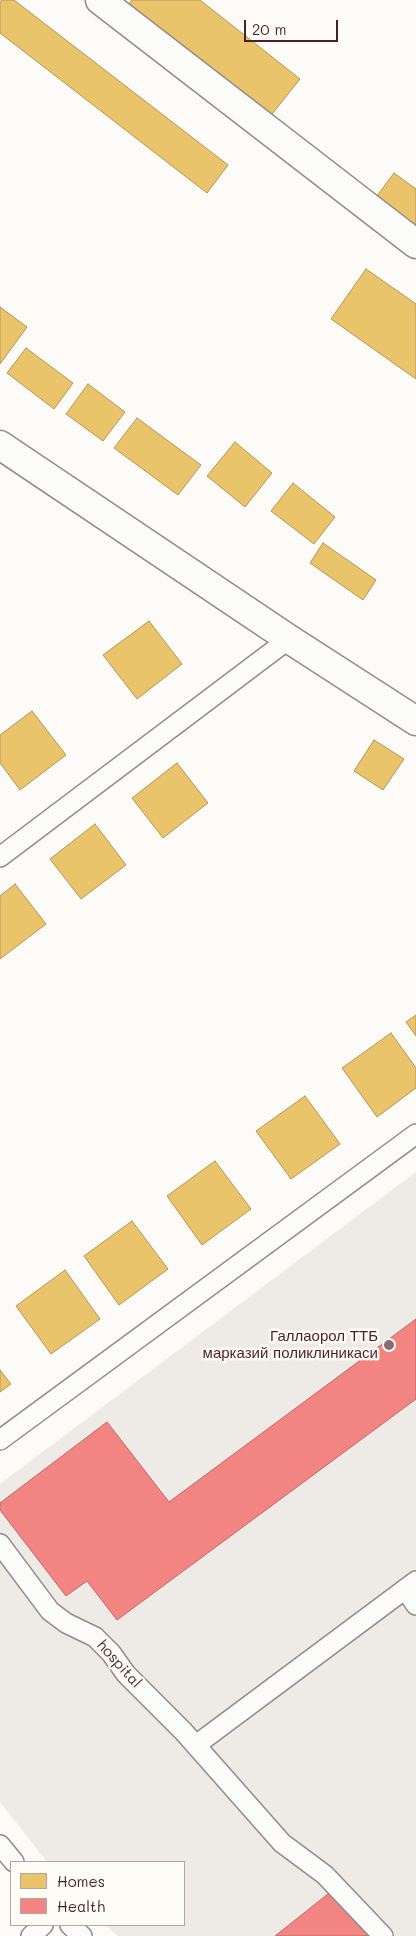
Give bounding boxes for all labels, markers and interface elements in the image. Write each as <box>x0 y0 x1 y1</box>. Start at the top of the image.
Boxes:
scale bar <box>246 10 340 42</box>
text: 20 m <box>252 19 286 39</box>
place label: Галлаорол ТТБ марказий поликлиникаси <box>203 1327 378 1362</box>
marker: Галлаорол ТТБ марказий поликлиникаси <box>382 1338 396 1352</box>
street label: hospital <box>93 1636 145 1692</box>
legend <box>10 1861 185 1926</box>
text: Homes <box>57 1871 105 1891</box>
text: Health <box>57 1896 105 1916</box>

